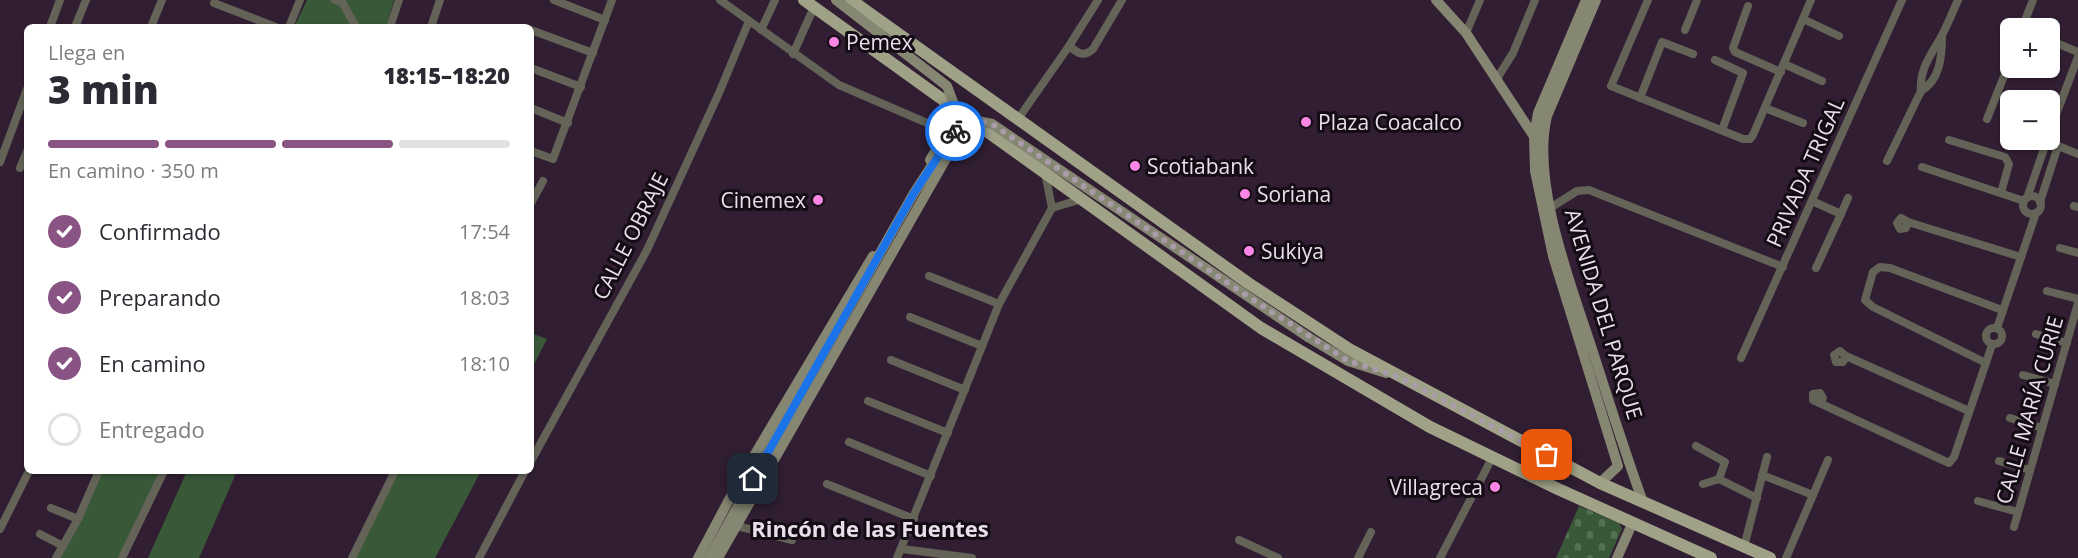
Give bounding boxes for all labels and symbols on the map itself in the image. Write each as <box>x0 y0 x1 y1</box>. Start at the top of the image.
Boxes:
place label: Pemex <box>846 28 913 56</box>
marker: Pemex <box>827 35 841 49</box>
street label: PRIVADA TRIGAL <box>1759 93 1851 251</box>
courier <box>925 101 985 161</box>
place label: Plaza Coacalco <box>1318 108 1462 136</box>
marker: Plaza Coacalco <box>1299 115 1313 129</box>
place label: Scotiabank <box>1147 152 1254 180</box>
marker: Scotiabank <box>1128 159 1142 173</box>
street label: CALLE OBRAJE <box>586 168 674 304</box>
place label: Soriana <box>1257 180 1331 208</box>
place label: Cinemex <box>721 186 806 214</box>
marker: Soriana <box>1238 187 1252 201</box>
marker: Cinemex <box>811 193 825 207</box>
street label: AVENIDA DEL PARQUE <box>1559 205 1649 423</box>
place label: Sukiya <box>1261 237 1324 265</box>
marker: Sukiya <box>1242 244 1256 258</box>
street label: CALLE MARÍA CURIE <box>1989 313 2069 507</box>
pin <box>1521 429 1572 480</box>
pin <box>727 453 778 504</box>
place label: Villagreca <box>1389 473 1483 501</box>
marker: Villagreca <box>1488 480 1502 494</box>
district label: Rincón de las Fuentes <box>751 513 989 543</box>

